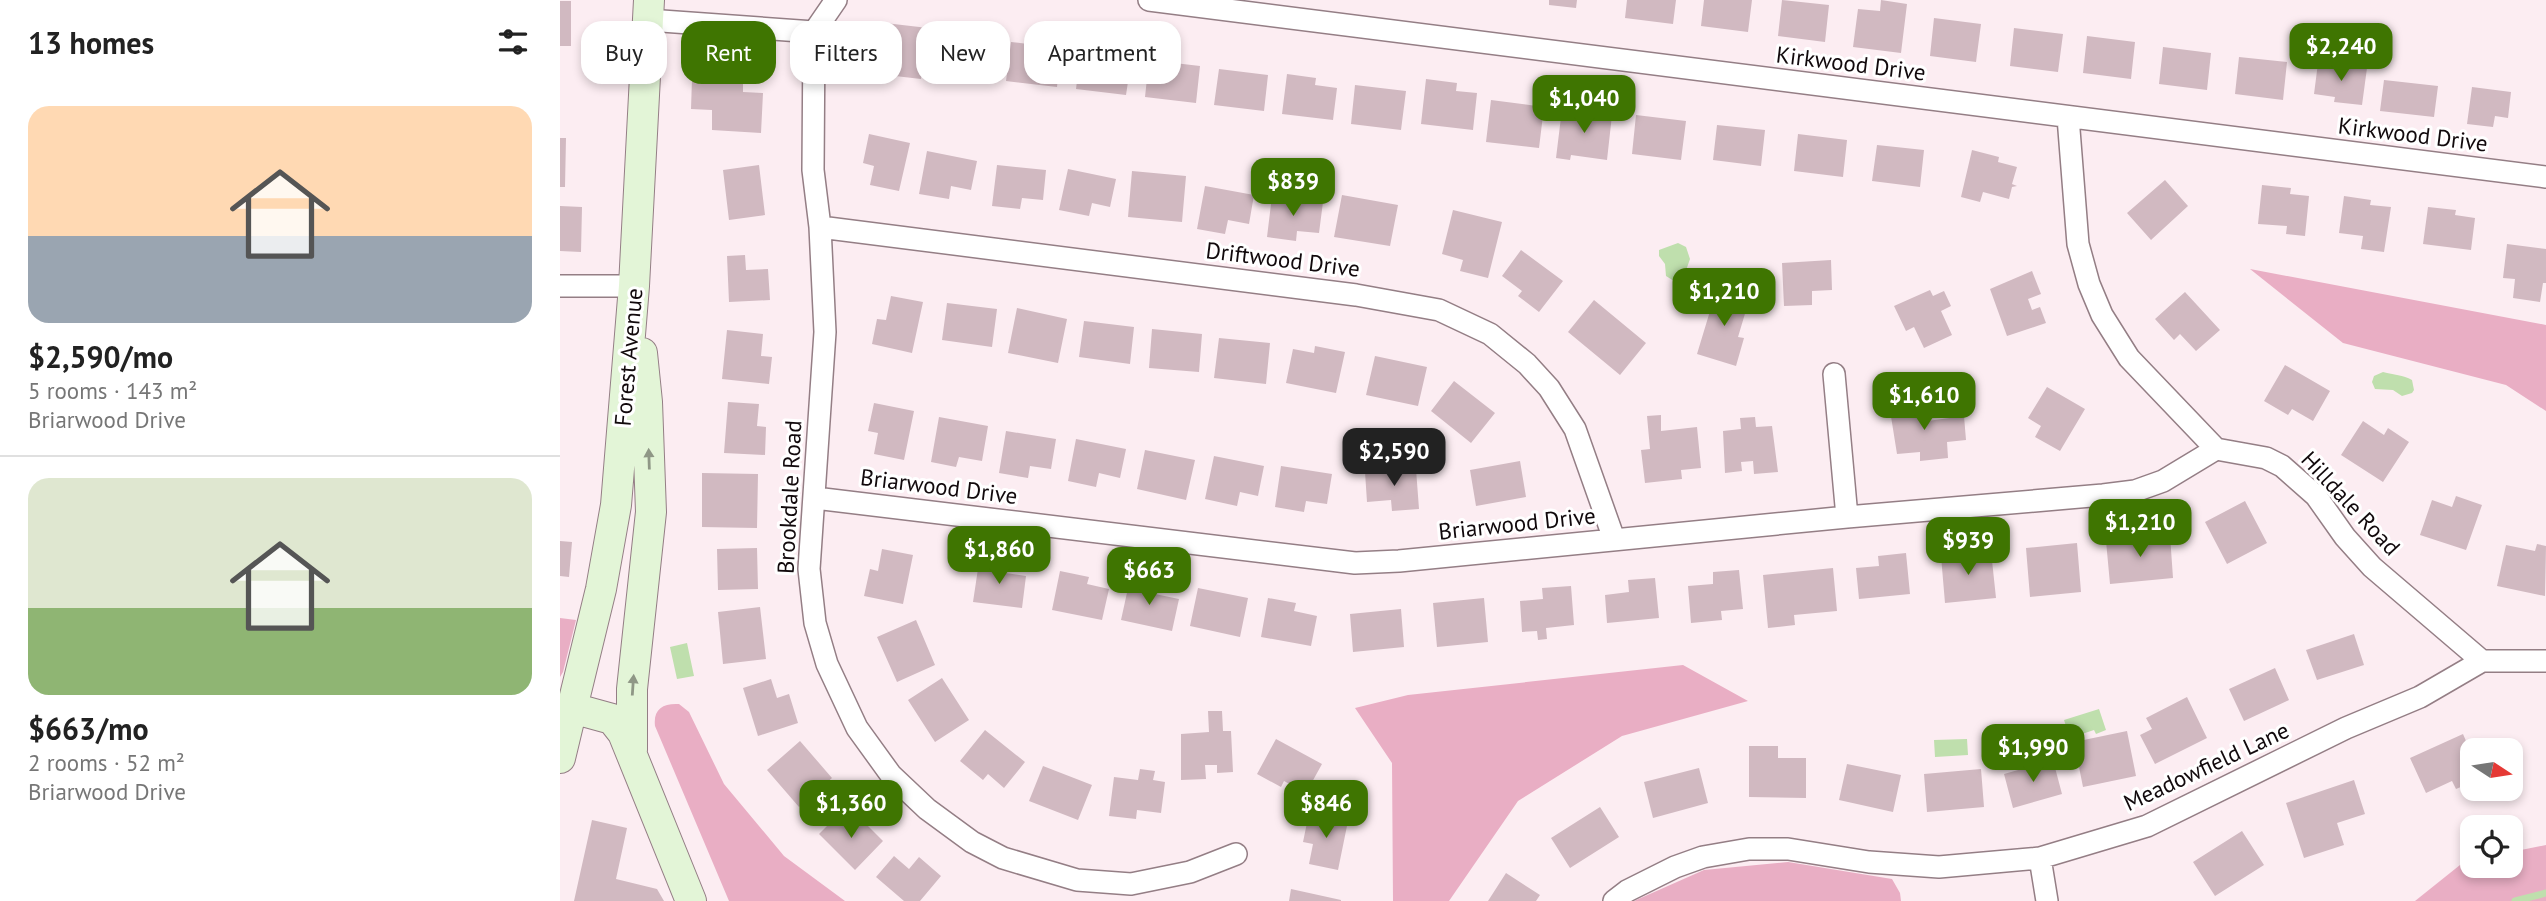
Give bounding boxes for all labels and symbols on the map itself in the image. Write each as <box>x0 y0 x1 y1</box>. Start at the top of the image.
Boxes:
pin: $2,240 <box>2284 24 2398 83</box>
street label: Kirkwood Drive <box>1775 39 1927 87</box>
pin: $1,040 <box>1527 76 1641 135</box>
street label: Kirkwood Drive <box>2337 110 2489 158</box>
pin: $839 <box>1252 158 1334 218</box>
street label: Driftwood Drive <box>1204 235 1362 283</box>
pin: $1,210 <box>1667 268 1781 328</box>
street label: Forest Avenue <box>608 287 648 427</box>
pin: $1,610 <box>1867 372 1981 432</box>
street label: Brookdale Road <box>770 419 808 575</box>
pin: $2,590 <box>1337 428 1451 488</box>
street label: Hilldale Road <box>2295 445 2407 561</box>
one-way arrow <box>644 448 655 470</box>
street label: Briarwood Drive <box>859 462 1019 510</box>
street label: Briarwood Drive <box>1437 500 1597 546</box>
pin: $1,210 <box>2083 500 2197 559</box>
pin: $939 <box>1927 518 2009 577</box>
pin: $1,860 <box>942 526 1056 586</box>
pin: $663 <box>1108 548 1190 607</box>
one-way arrow <box>628 674 639 696</box>
street label: Meadowfield Lane <box>2119 715 2293 817</box>
pin: $1,990 <box>1976 724 2090 784</box>
north arrow <box>2460 738 2524 802</box>
pin: $1,360 <box>794 780 908 840</box>
pin: $846 <box>1285 780 1367 840</box>

